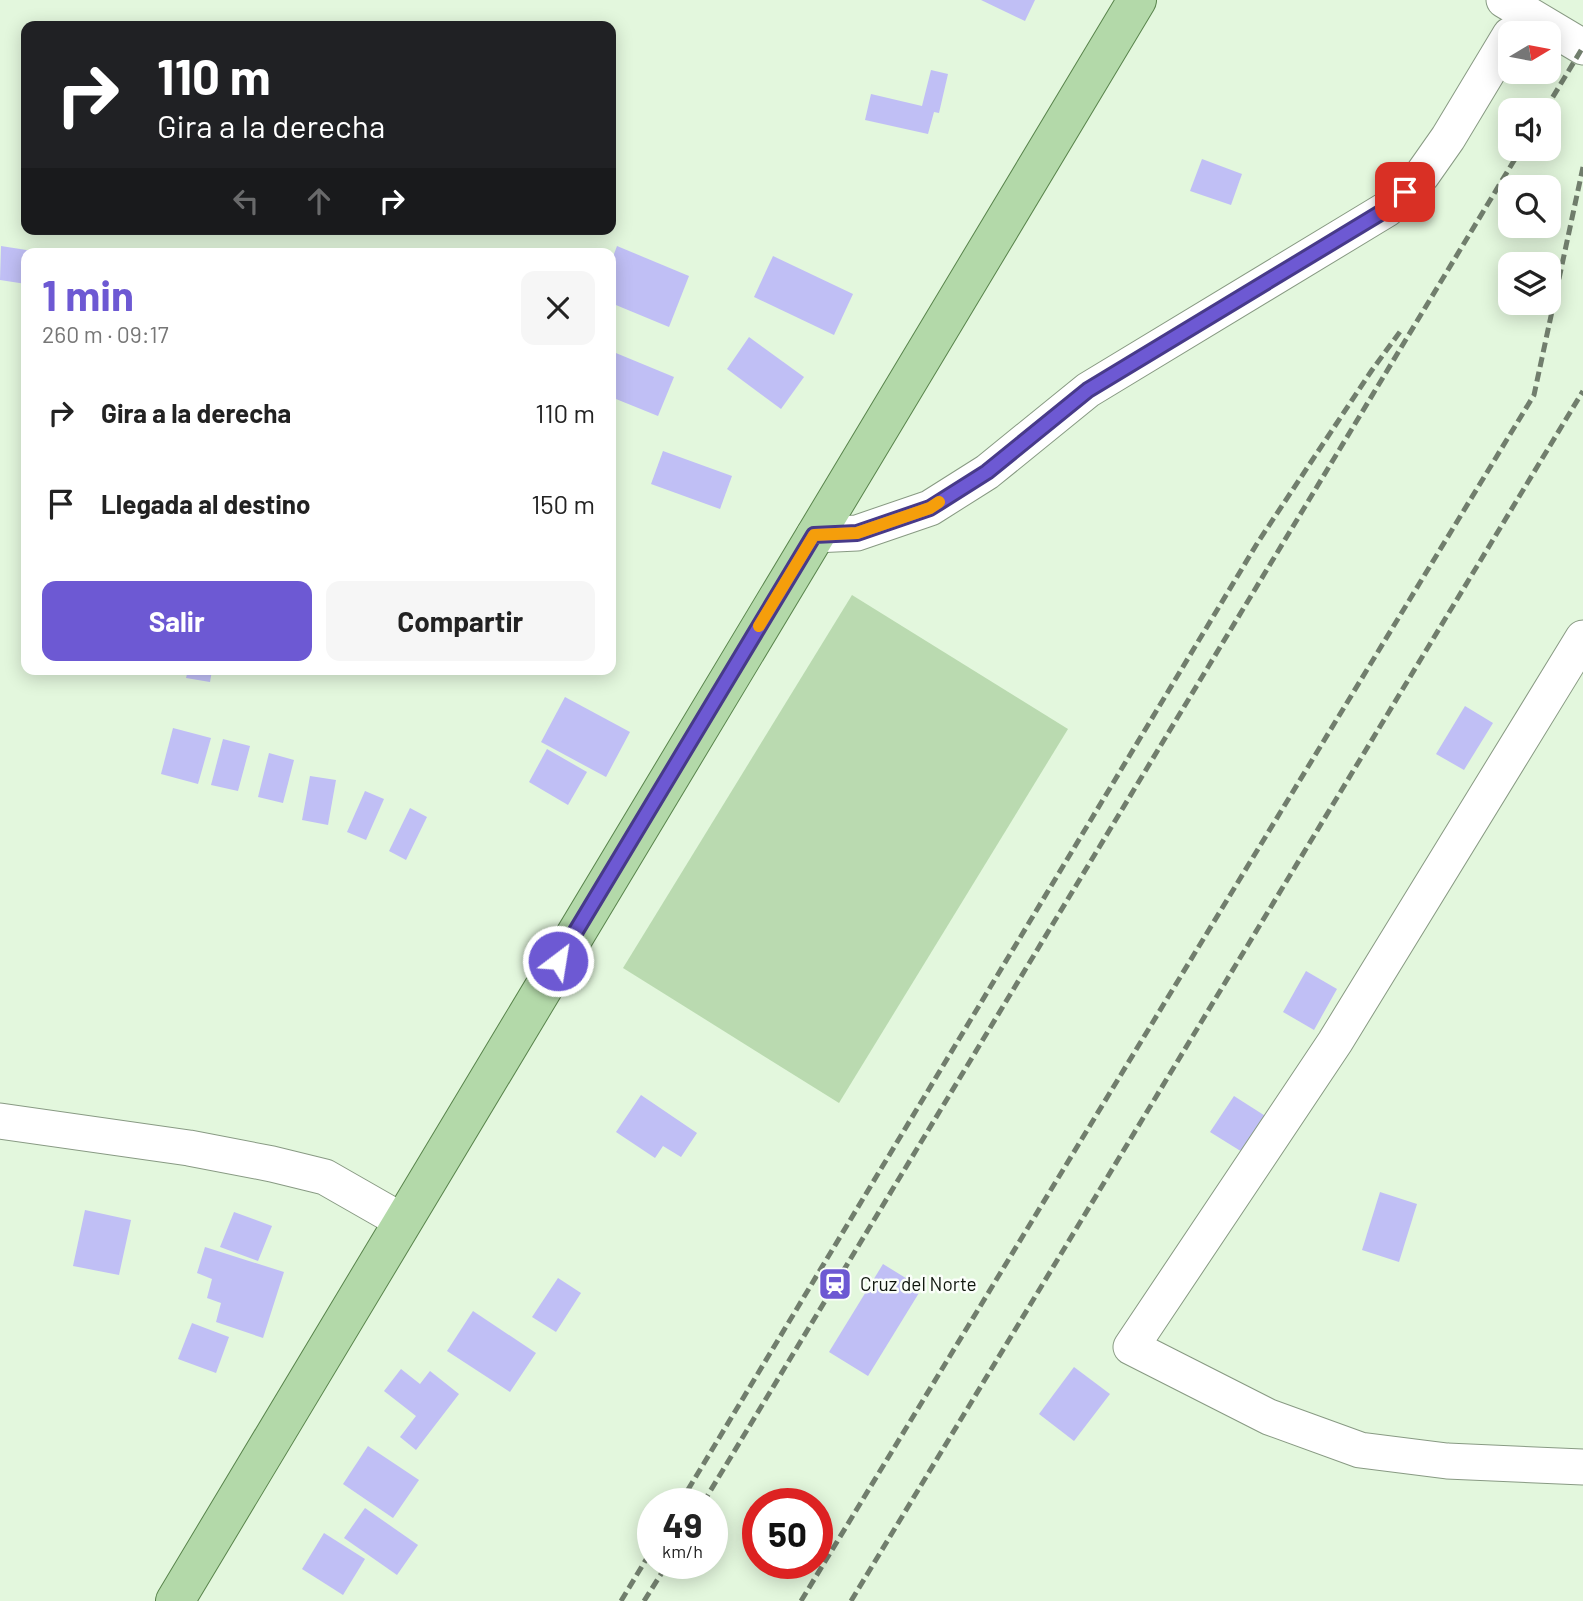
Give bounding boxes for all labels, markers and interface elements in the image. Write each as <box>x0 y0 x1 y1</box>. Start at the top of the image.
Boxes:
north arrow <box>1498 21 1561 84</box>
map controls <box>1498 21 1561 315</box>
text: 110 m <box>157 46 271 105</box>
icon: right <box>42 49 133 140</box>
button: sound <box>1498 98 1561 161</box>
text: Gira a la derecha <box>157 106 385 144</box>
pin <box>1375 162 1435 222</box>
icon: arrive <box>1386 173 1424 211</box>
button: search <box>1498 175 1561 238</box>
icon: left <box>227 182 265 220</box>
icon: ahead <box>300 182 338 220</box>
icon: right <box>373 182 411 220</box>
button: layers <box>1498 252 1561 315</box>
text: 1 min <box>42 269 134 319</box>
button: close <box>521 271 595 345</box>
text: 260 m · 09:17 <box>42 320 169 348</box>
icon: right <box>42 394 80 432</box>
text: Gira a la derecha <box>101 397 291 428</box>
text: 110 m <box>535 397 595 428</box>
icon: arrive <box>42 485 80 523</box>
text: Llegada al destino <box>101 488 310 519</box>
text: 150 m <box>531 488 595 519</box>
button: Salir <box>42 581 312 661</box>
button: Compartir <box>326 581 595 661</box>
position arrow <box>521 924 595 998</box>
station icon: Cruz del Norte <box>816 1265 854 1303</box>
place label: Cruz del Norte <box>860 1272 977 1295</box>
speed limit sign: 50 <box>742 1488 833 1579</box>
text: 49 <box>663 1503 702 1545</box>
text: km/h <box>662 1540 703 1562</box>

